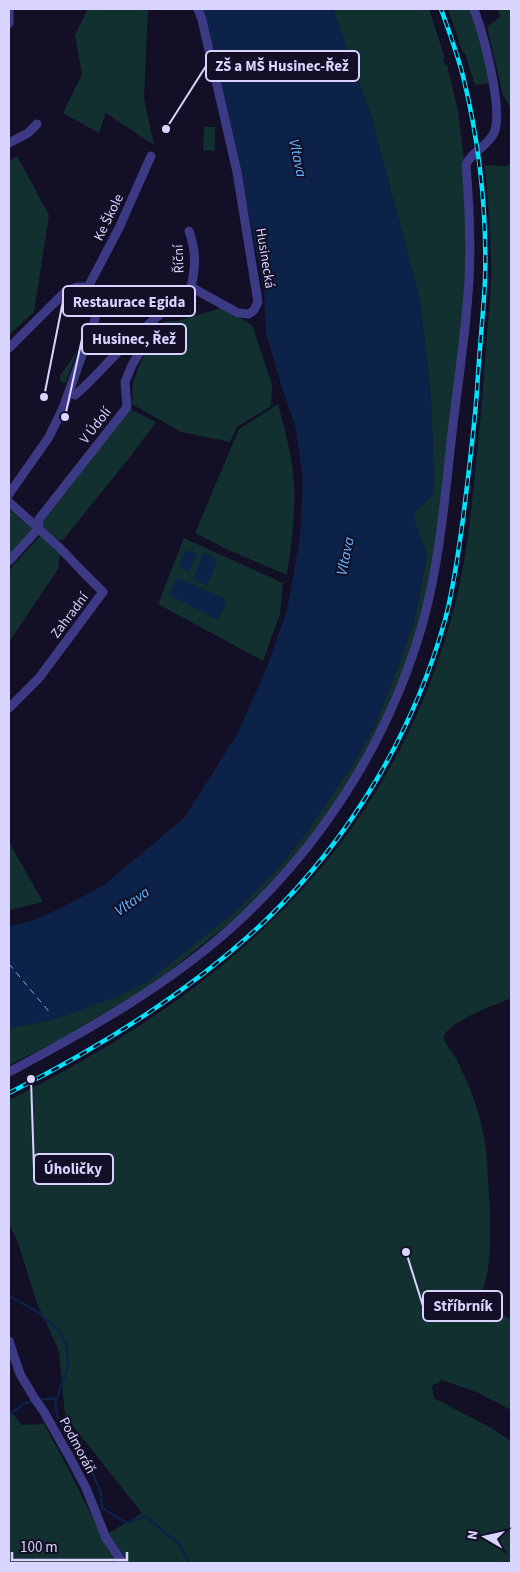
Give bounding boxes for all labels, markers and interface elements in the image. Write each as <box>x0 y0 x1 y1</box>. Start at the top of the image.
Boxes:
callout: ZŠ a MŠ Husinec-Řež <box>206 51 359 81</box>
text: ZŠ a MŠ Husinec-Řež <box>215 56 349 77</box>
water label: Vltava <box>283 137 312 179</box>
street label: Ke Škole <box>89 191 129 244</box>
street label: Husinecká <box>250 227 280 290</box>
street label: Říční <box>168 244 189 274</box>
callout: Restaurace Egida <box>63 286 195 316</box>
text: Restaurace Egida <box>73 292 185 313</box>
callout: Husinec, Řež <box>82 324 186 354</box>
text: Husinec, Řež <box>92 329 176 350</box>
street label: V Údolí <box>75 403 117 448</box>
water label: Vltava <box>331 535 360 577</box>
street label: Zahradní <box>46 588 94 643</box>
water label: Vltava <box>110 882 154 921</box>
callout: Úholičky <box>34 1154 113 1184</box>
text: Úholičky <box>44 1159 102 1180</box>
callout: Stříbrník <box>423 1291 502 1321</box>
text: Stříbrník <box>433 1296 493 1317</box>
street label: Podmoráň <box>54 1414 100 1477</box>
north arrow <box>460 1512 510 1562</box>
text: N <box>463 1529 484 1541</box>
scale bar <box>12 1530 128 1562</box>
text: 100 m <box>20 1537 58 1558</box>

